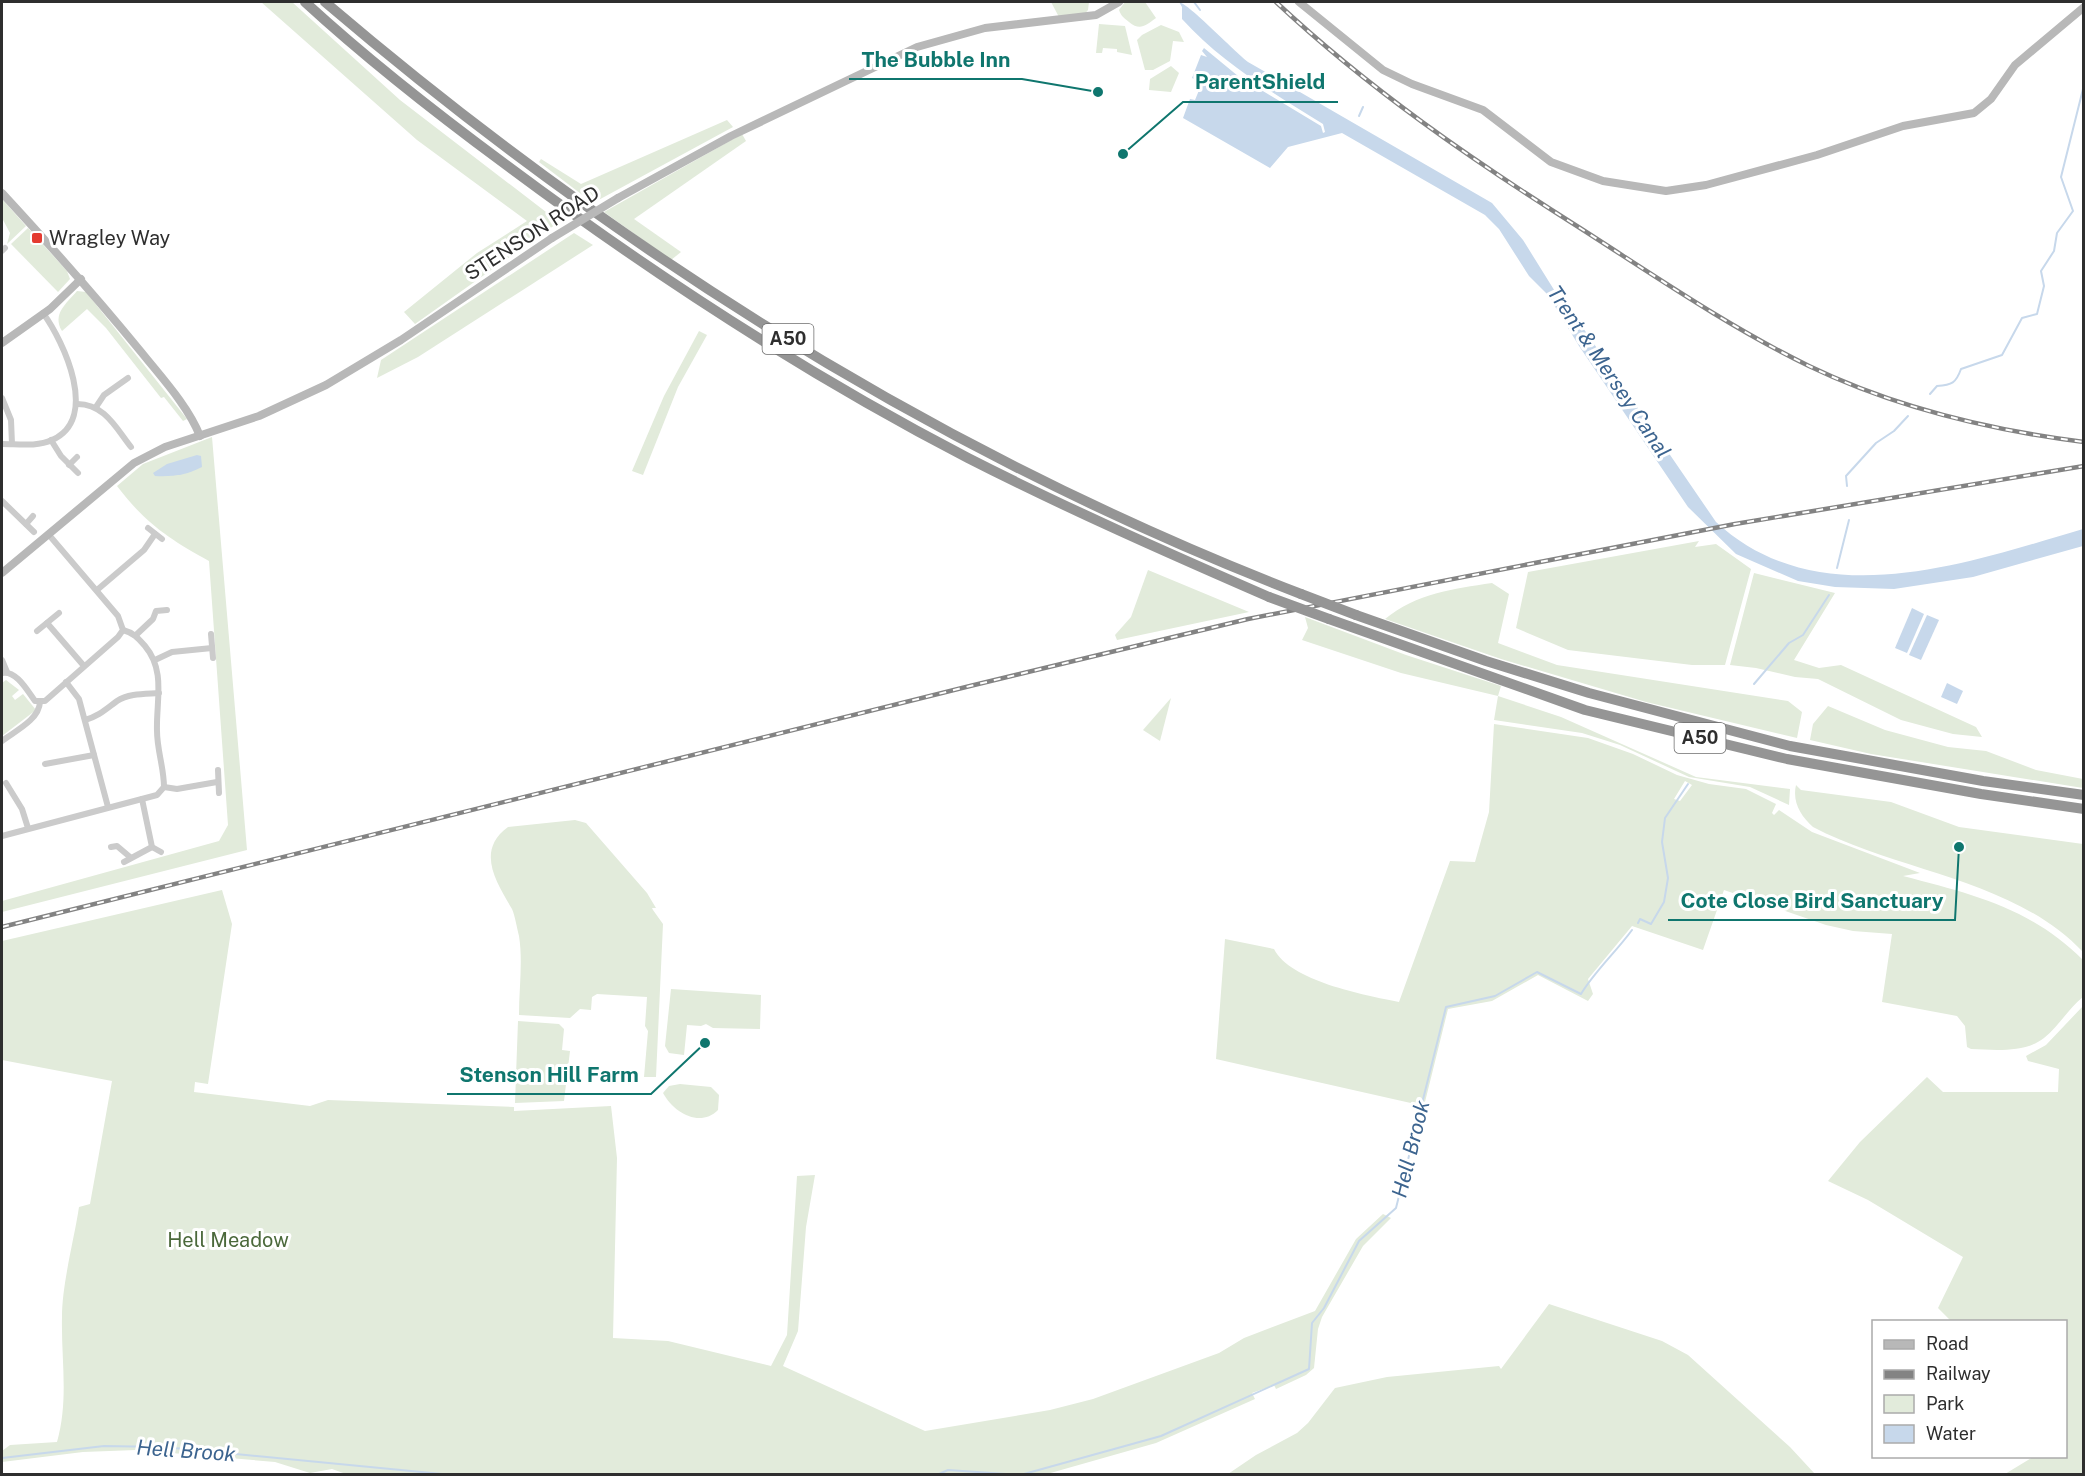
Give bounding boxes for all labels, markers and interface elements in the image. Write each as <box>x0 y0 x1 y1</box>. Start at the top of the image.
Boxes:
callout: The Bubble Inn <box>849 40 1022 79</box>
text: The Bubble Inn <box>861 47 1011 72</box>
callout: ParentShield <box>1183 63 1338 102</box>
text: ParentShield <box>1195 69 1325 94</box>
street label: STENSON ROAD <box>460 181 604 285</box>
place label: Wragley Way <box>49 226 171 250</box>
marker: Wragley Way <box>30 231 44 245</box>
water label: Trent & Mersey Canal <box>1542 281 1676 463</box>
road number: A50 <box>762 324 814 354</box>
road number: A50 <box>1674 723 1726 753</box>
callout: Cote Close Bird Sanctuary <box>1668 881 1955 920</box>
text: Cote Close Bird Sanctuary <box>1680 888 1944 913</box>
callout: Stenson Hill Farm <box>447 1055 651 1094</box>
text: Stenson Hill Farm <box>459 1062 639 1087</box>
water label: Hell Brook <box>1386 1097 1435 1200</box>
park label: Hell Meadow <box>167 1228 289 1252</box>
legend <box>1872 1320 2067 1458</box>
text: Road <box>1926 1333 1969 1354</box>
text: Railway <box>1926 1363 1991 1384</box>
text: Park <box>1926 1393 1964 1414</box>
text: Water <box>1926 1423 1976 1444</box>
water label: Hell Brook <box>136 1435 237 1466</box>

